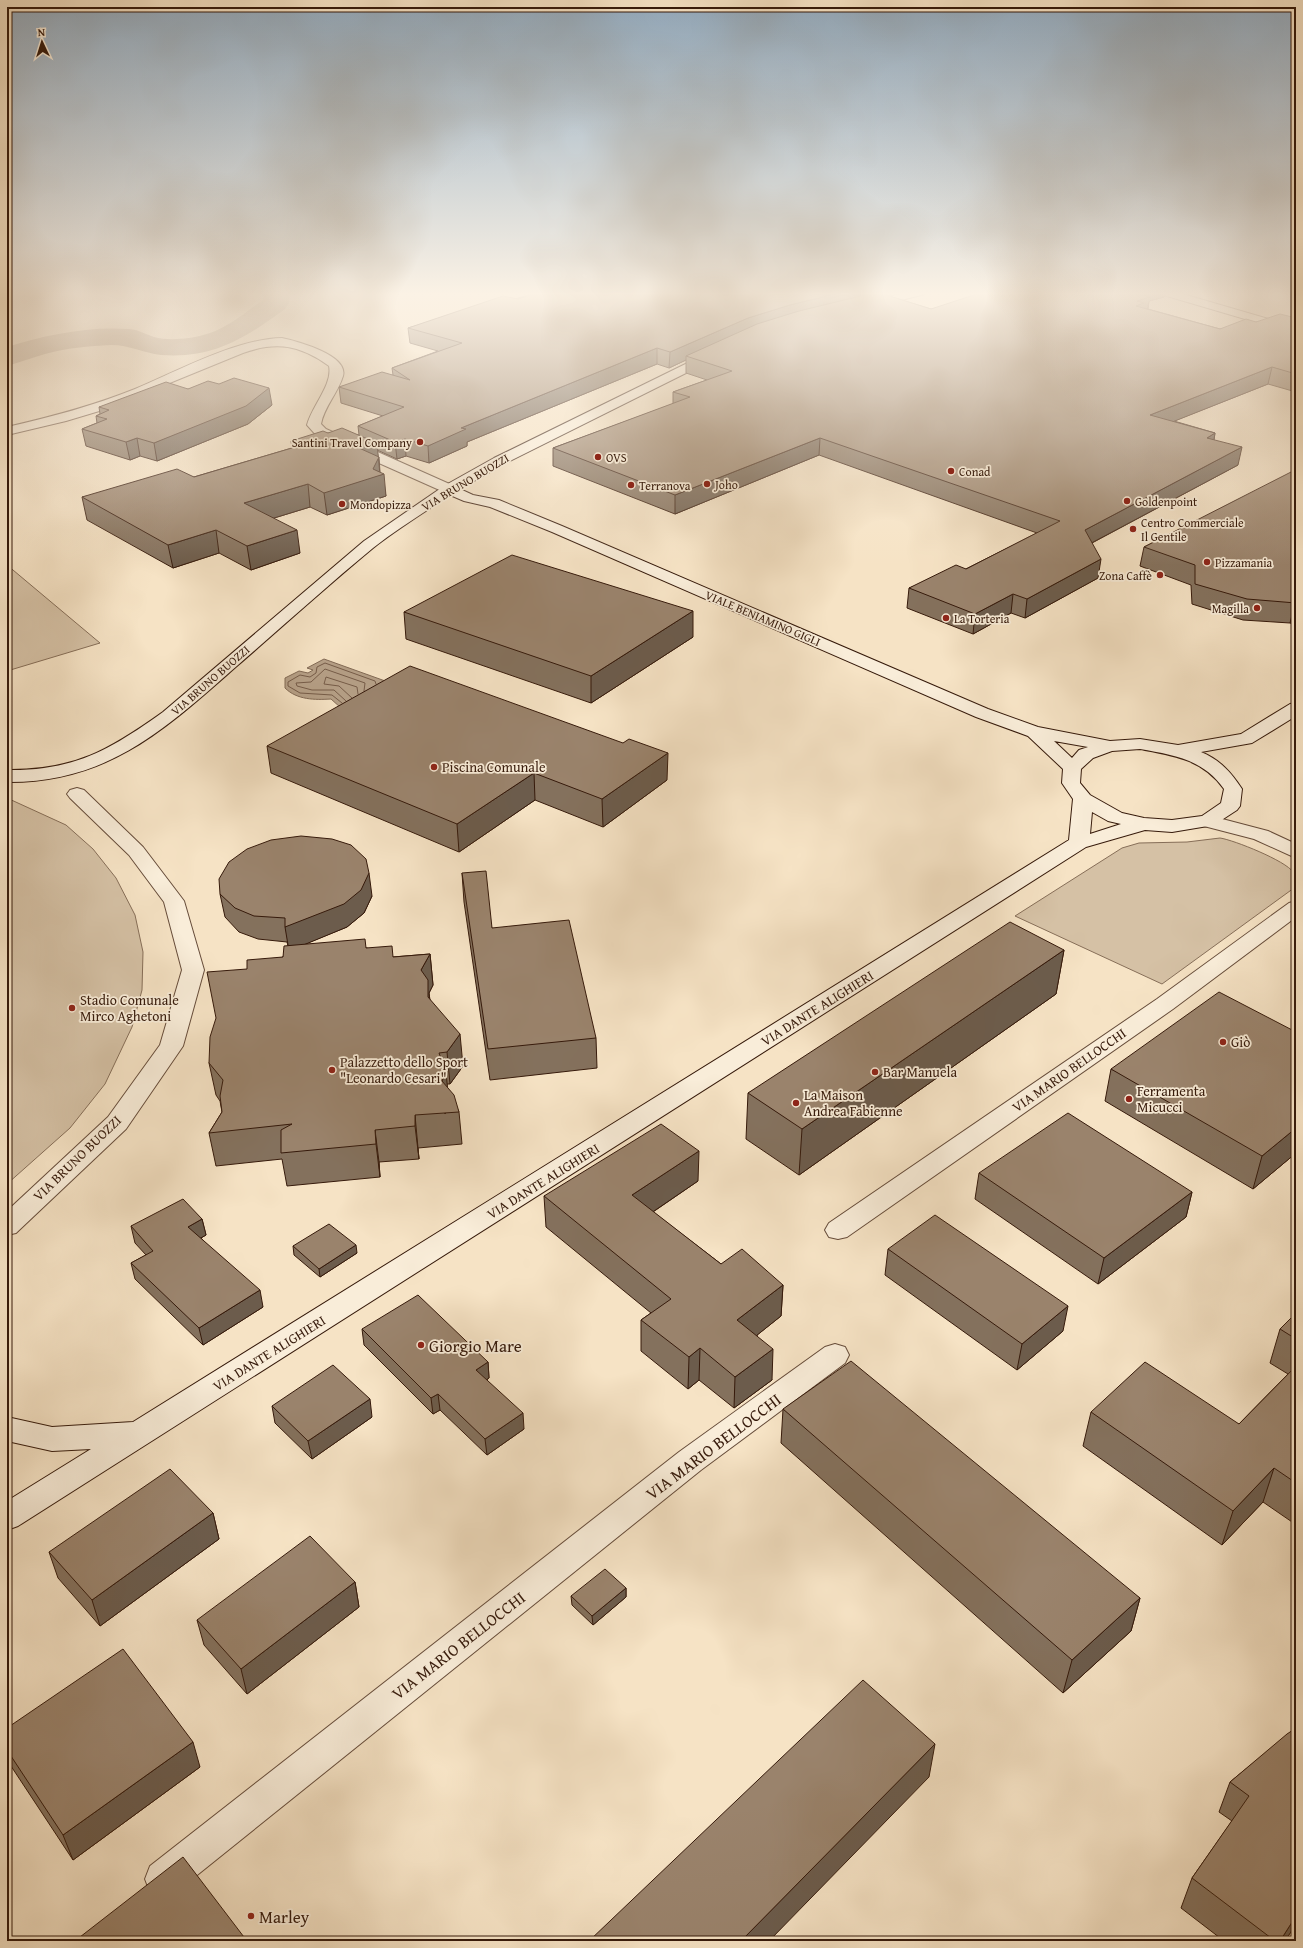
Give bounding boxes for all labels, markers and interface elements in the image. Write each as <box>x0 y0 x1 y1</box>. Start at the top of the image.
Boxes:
north arrow <box>22 22 62 62</box>
text: N <box>37 24 46 40</box>
place label: Santini Travel Company <box>292 434 412 451</box>
marker: Santini Travel Company <box>415 437 425 447</box>
street label: VIA BRUNO BUOZZI <box>418 449 512 515</box>
place label: OVS <box>606 449 627 466</box>
marker: OVS <box>593 452 603 462</box>
place label: Conad <box>959 463 991 480</box>
marker: Conad <box>946 466 956 476</box>
place label: Joho <box>713 476 738 493</box>
place label: Terranova <box>639 477 691 494</box>
marker: Joho <box>702 479 712 489</box>
marker: Terranova <box>626 480 636 490</box>
place label: Goldenpoint <box>1135 493 1198 510</box>
place label: Mondopizza <box>350 496 412 513</box>
marker: Goldenpoint <box>1122 496 1132 506</box>
marker: Mondopizza <box>337 499 347 509</box>
place label: Centro Commerciale Il Gentile <box>1141 514 1244 545</box>
marker: Centro Commerciale Il Gentile <box>1128 524 1138 534</box>
place label: Pizzamania <box>1215 554 1273 571</box>
marker: Pizzamania <box>1202 557 1212 567</box>
place label: Zona Caffè <box>1099 567 1152 584</box>
marker: Zona Caffè <box>1155 570 1165 580</box>
street label: VIALE BENIAMINO GIGLI <box>703 586 824 650</box>
place label: Magilla <box>1212 600 1249 617</box>
marker: Magilla <box>1252 603 1262 613</box>
place label: La Torteria <box>954 610 1010 627</box>
marker: La Torteria <box>941 613 951 623</box>
street label: VIA BRUNO BUOZZI <box>167 641 253 719</box>
place label: Piscina Comunale <box>442 757 546 777</box>
marker: Piscina Comunale <box>429 762 439 772</box>
street label: VIA DANTE ALIGHIERI <box>757 965 877 1051</box>
place label: Stadio Comunale Mirco Aghetoni <box>80 990 179 1026</box>
marker: Stadio Comunale Mirco Aghetoni <box>67 1003 77 1013</box>
street label: VIA MARIO BELLOCCHI <box>1008 1023 1130 1117</box>
place label: Giò <box>1231 1032 1250 1052</box>
marker: Giò <box>1218 1037 1228 1047</box>
place label: Palazzetto dello Sport "Leonardo Cesari" <box>340 1052 468 1088</box>
place label: Bar Manuela <box>883 1062 957 1082</box>
marker: Palazzetto dello Sport "Leonardo Cesari" <box>327 1065 337 1075</box>
marker: Bar Manuela <box>870 1067 880 1077</box>
place label: Ferramenta Micucci <box>1137 1081 1206 1117</box>
place label: La Maison Andrea Fabienne <box>804 1085 903 1121</box>
marker: Ferramenta Micucci <box>1124 1094 1134 1104</box>
marker: La Maison Andrea Fabienne <box>791 1098 801 1108</box>
street label: VIA BRUNO BUOZZI <box>28 1111 126 1205</box>
street label: VIA DANTE ALIGHIERI <box>483 1138 603 1224</box>
street label: VIA DANTE ALIGHIERI <box>209 1310 329 1396</box>
place label: Giorgio Mare <box>429 1333 522 1358</box>
marker: Giorgio Mare <box>416 1340 426 1350</box>
street label: VIA MARIO BELLOCCHI <box>640 1387 786 1505</box>
street label: VIA MARIO BELLOCCHI <box>386 1585 530 1705</box>
place label: Marley <box>259 1904 310 1929</box>
marker: Marley <box>246 1911 256 1921</box>

